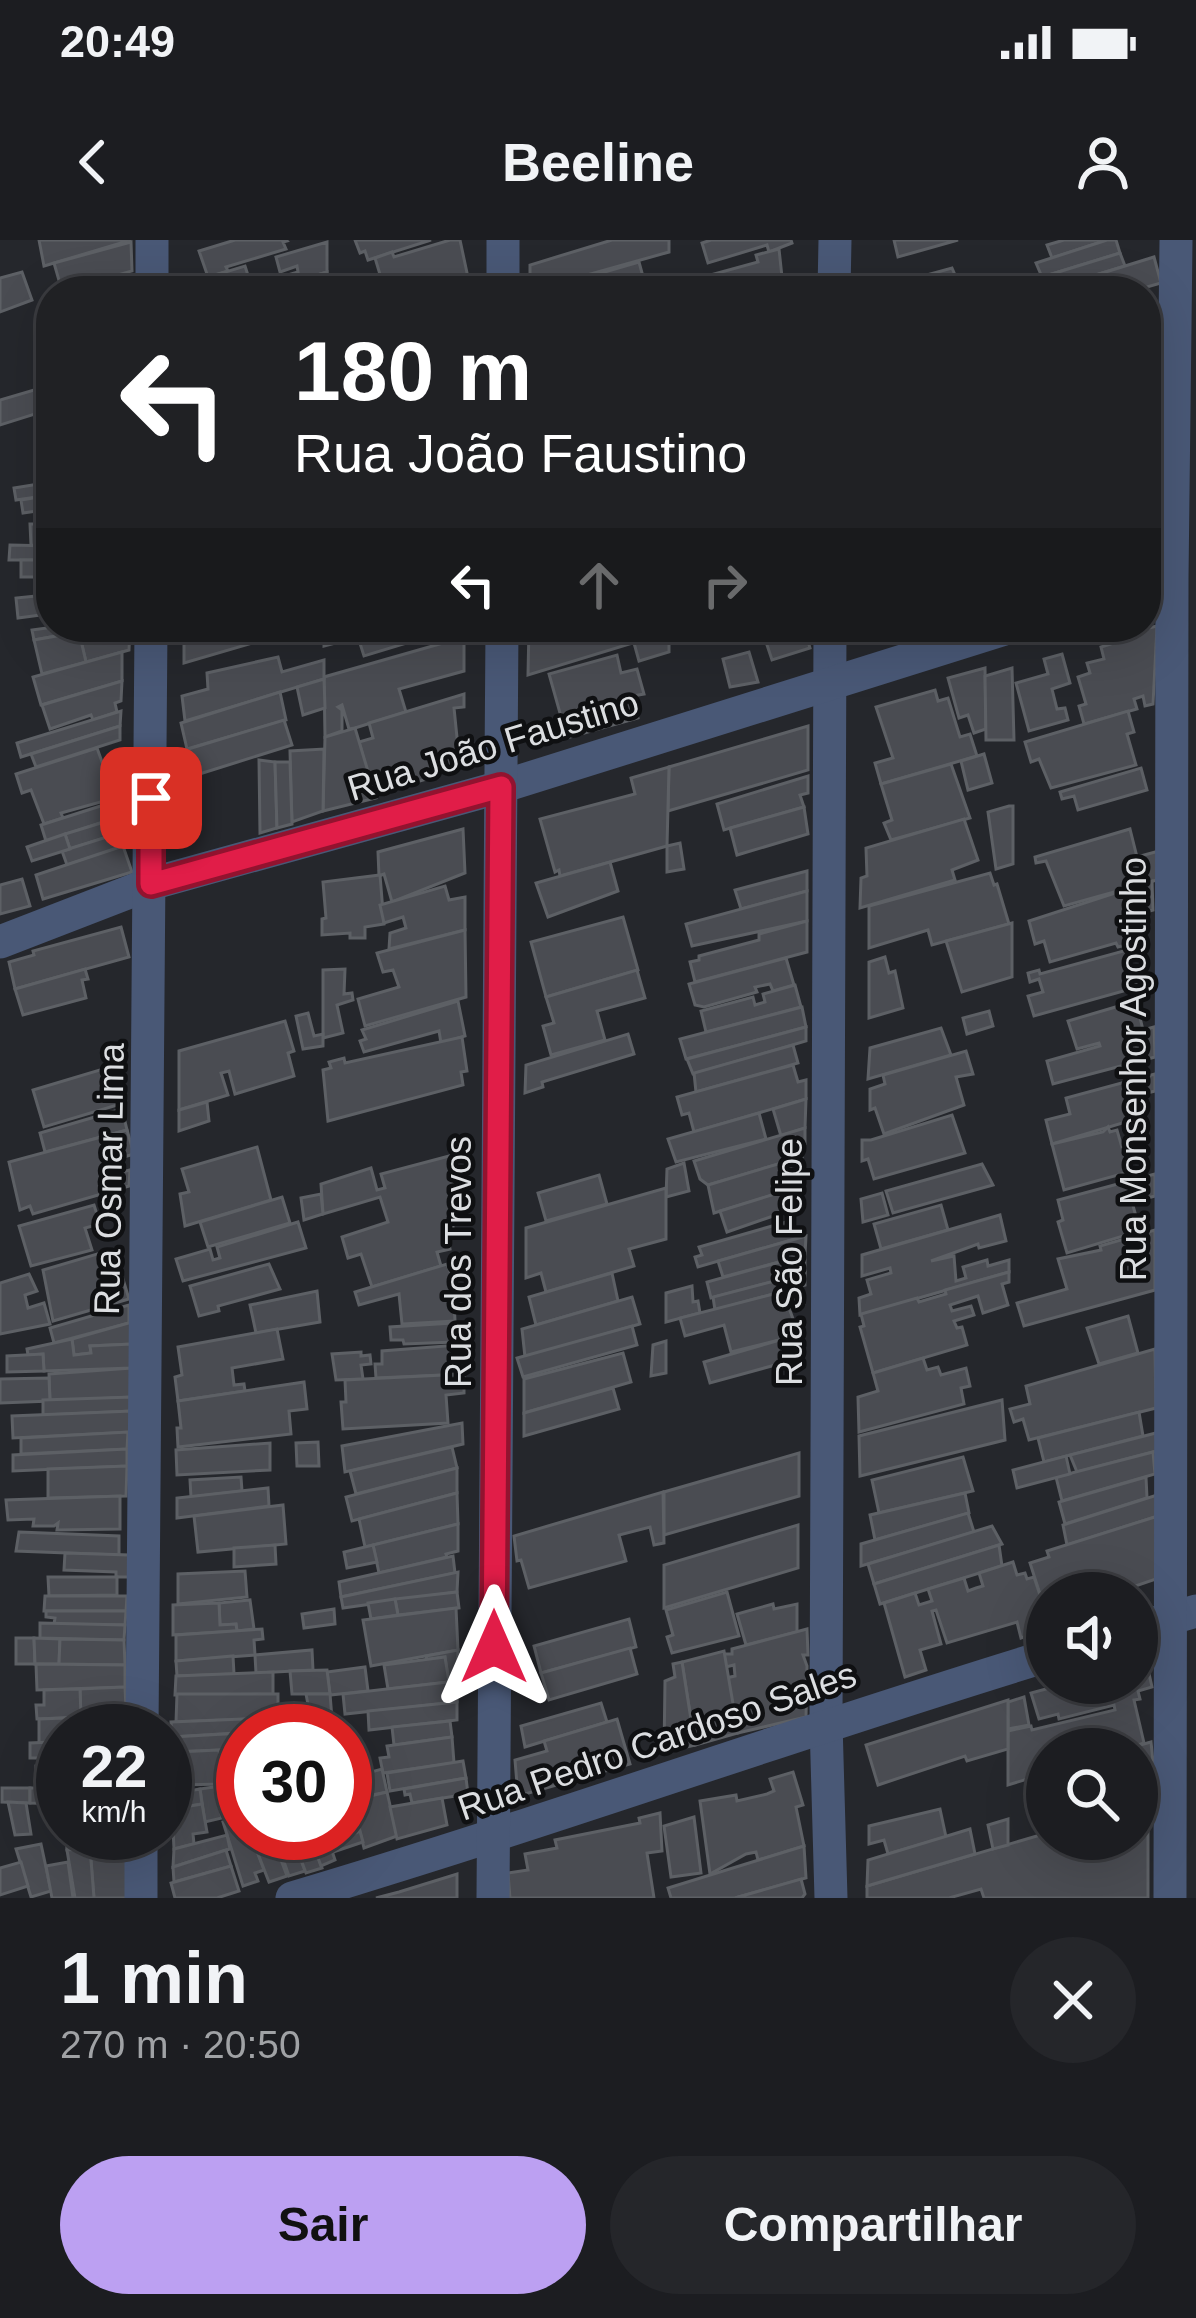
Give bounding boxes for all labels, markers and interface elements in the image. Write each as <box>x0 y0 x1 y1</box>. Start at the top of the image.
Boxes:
text: 20:49 <box>60 16 175 67</box>
icon: back <box>60 129 126 195</box>
icon: person <box>1070 129 1136 195</box>
text: Beeline <box>502 132 694 192</box>
icon: left <box>96 324 252 480</box>
text: 180 m <box>294 324 532 418</box>
text: Rua João Faustino <box>294 423 747 483</box>
icon: left <box>440 552 506 618</box>
icon: ahead <box>566 552 632 618</box>
icon: right <box>692 552 758 618</box>
street label: Rua João Faustino <box>343 681 643 809</box>
pin <box>100 747 202 849</box>
icon: arrive <box>118 765 184 831</box>
street label: Rua Monsenhor Agostinho <box>1113 857 1154 1281</box>
street label: Rua Osmar Lima <box>86 1042 132 1315</box>
street label: Rua dos Trevos <box>438 1136 479 1388</box>
street label: Rua São Felipe <box>769 1138 810 1386</box>
map controls <box>1026 1572 1158 1860</box>
button: sound <box>1026 1572 1158 1704</box>
position arrow <box>431 1584 557 1710</box>
street label: Rua Pedro Cardoso Sales <box>453 1654 861 1828</box>
speed limit sign: 30 <box>216 1704 372 1860</box>
button: search <box>1026 1728 1158 1860</box>
text: 22 <box>81 1733 147 1800</box>
text: km/h <box>81 1795 147 1828</box>
button: close <box>1010 1937 1136 2063</box>
text: 1 min <box>60 1938 248 2018</box>
text: 270 m · 20:50 <box>60 2023 301 2066</box>
button: Sair <box>60 2156 586 2294</box>
button: Compartilhar <box>610 2156 1136 2294</box>

